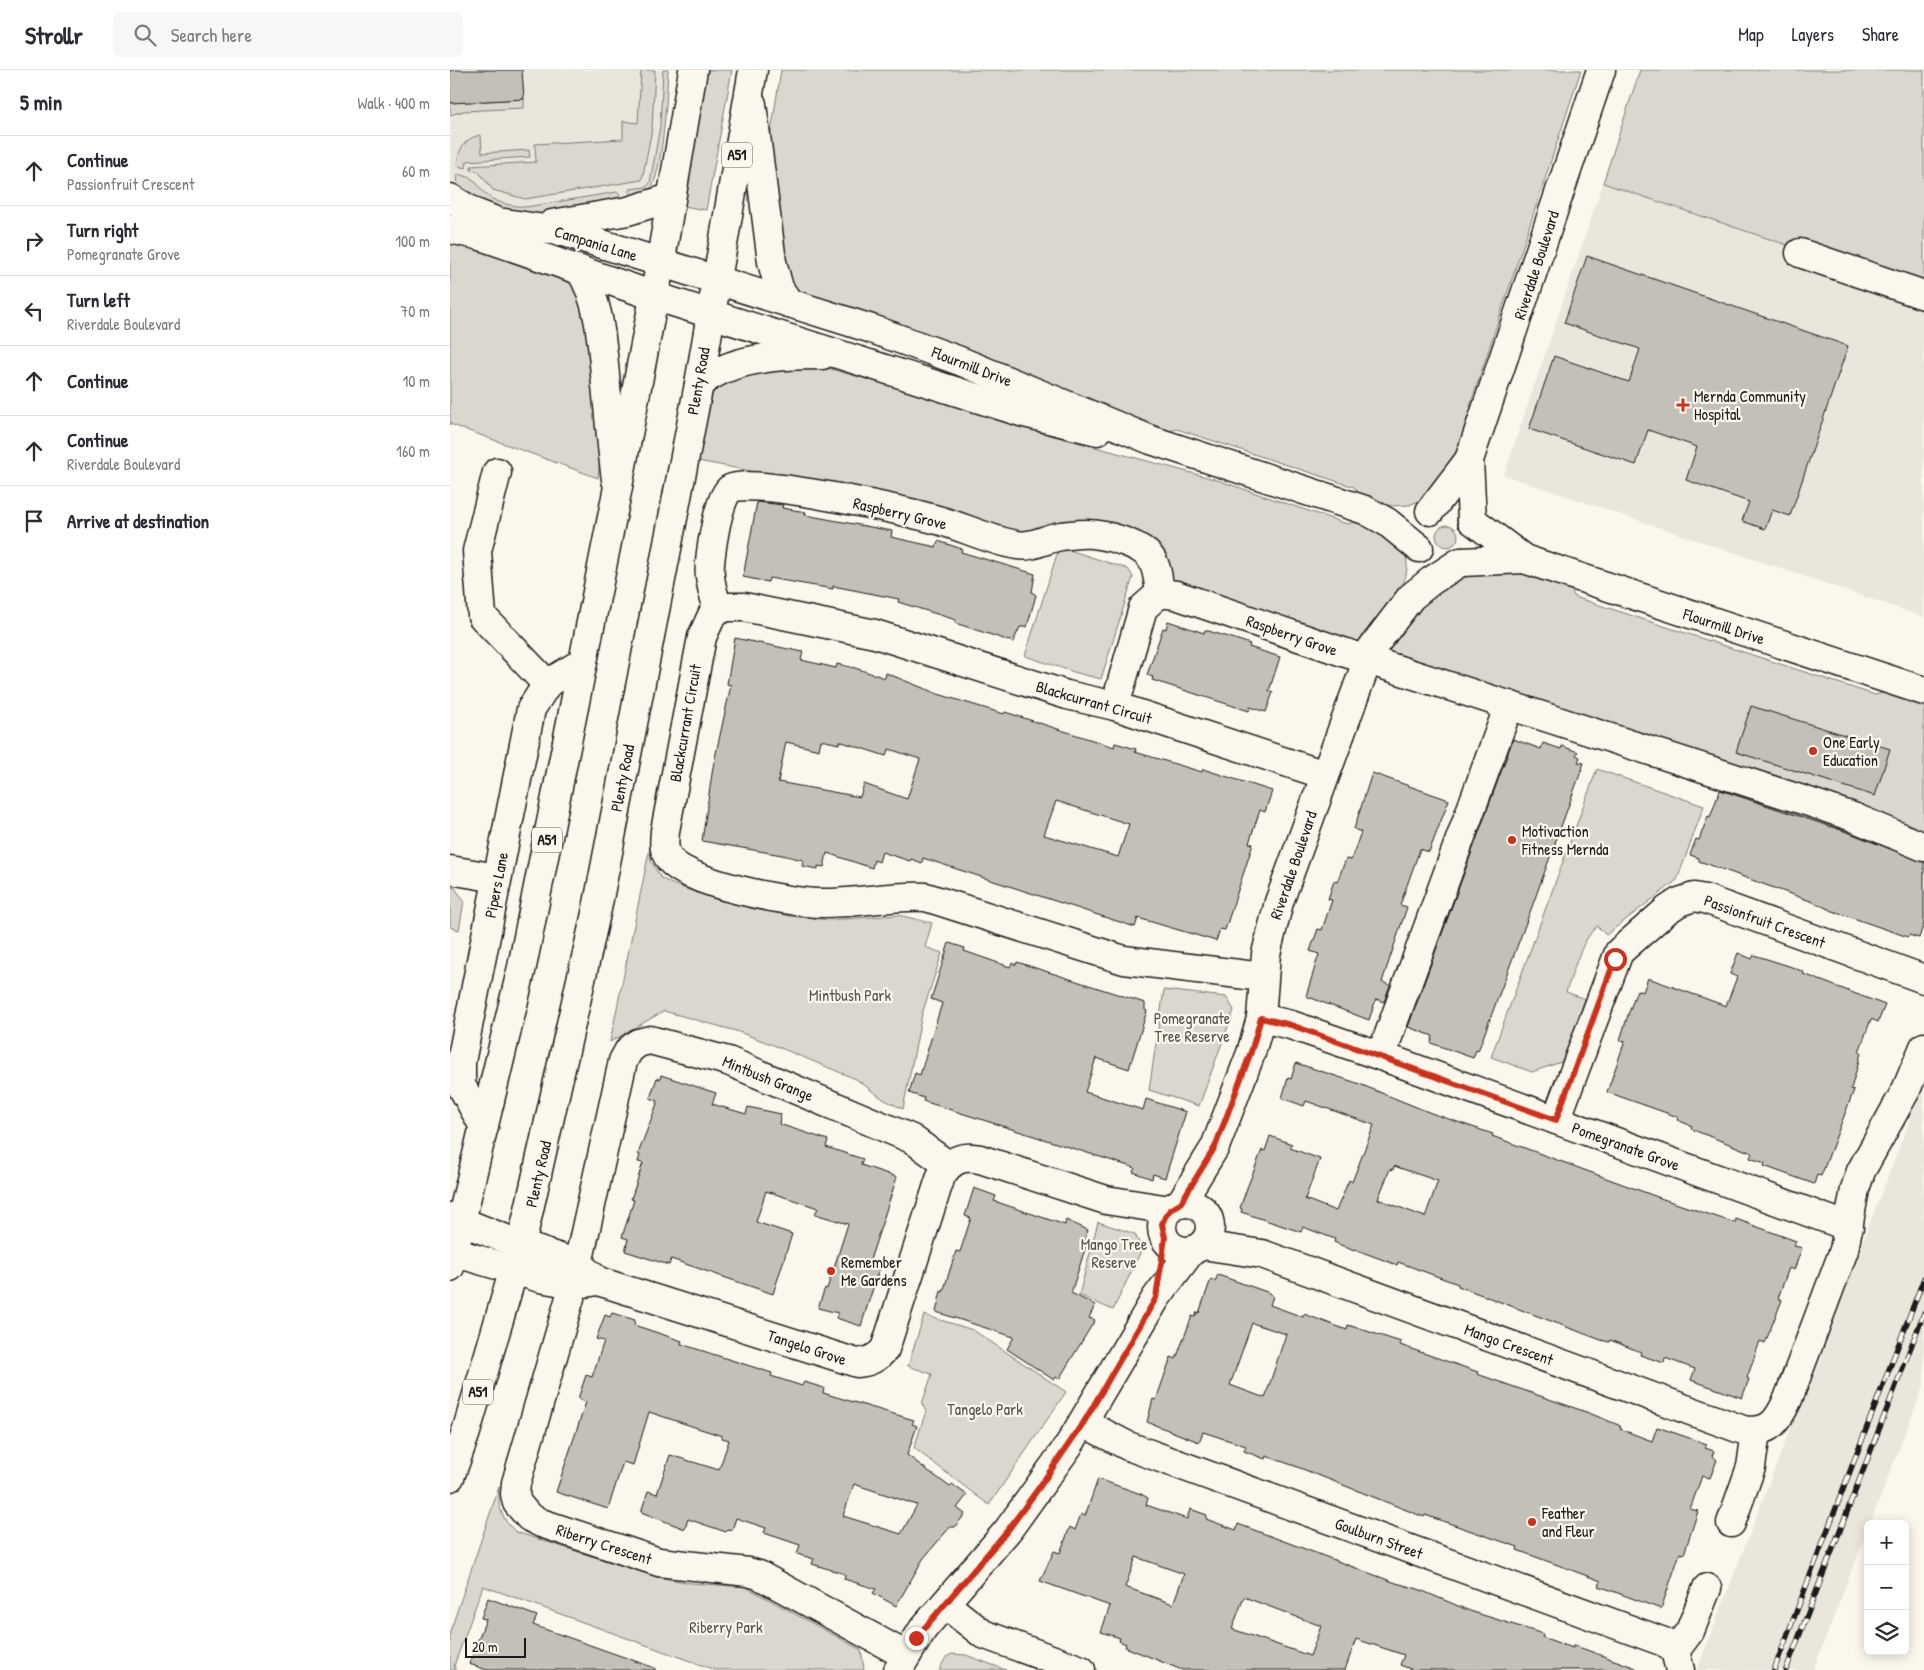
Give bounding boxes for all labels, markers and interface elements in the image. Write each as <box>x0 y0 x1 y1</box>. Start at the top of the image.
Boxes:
search box <box>113 12 463 57</box>
text: Strollr <box>25 19 83 51</box>
icon: search <box>131 21 159 49</box>
text: Search here <box>171 22 252 48</box>
text: Map <box>1738 22 1764 47</box>
text: Layers <box>1792 22 1834 47</box>
text: Share <box>1862 22 1899 47</box>
text: 5 min <box>20 88 62 117</box>
text: Walk · 400 m <box>358 92 430 114</box>
road number: A51 <box>722 142 752 168</box>
text: Continue <box>67 147 128 173</box>
icon: ahead <box>20 157 48 185</box>
text: 60 m <box>402 160 430 182</box>
text: Passionfruit Crescent <box>67 173 194 195</box>
street label: Riverdale Boulevard <box>1508 208 1564 322</box>
text: Turn right <box>67 217 138 243</box>
street label: Campania Lane <box>552 220 641 266</box>
icon: right <box>20 227 48 255</box>
text: 100 m <box>395 230 430 252</box>
text: Pomegranate Grove <box>67 243 180 265</box>
text: Turn left <box>67 287 130 313</box>
icon: left <box>20 297 48 325</box>
text: 70 m <box>400 300 430 322</box>
text: Riverdale Boulevard <box>67 313 180 335</box>
street label: Flourmill Drive <box>928 340 1016 392</box>
street label: Plenty Road <box>681 346 715 416</box>
icon: ahead <box>20 367 48 395</box>
text: Continue <box>67 368 128 394</box>
text: 10 m <box>402 370 430 392</box>
place label: Mernda Community Hospital <box>1694 385 1806 425</box>
marker: Mernda Community Hospital <box>1676 398 1690 412</box>
text: Continue <box>67 427 128 453</box>
icon: ahead <box>20 437 48 465</box>
text: 160 m <box>396 440 430 462</box>
text: Riverdale Boulevard <box>67 453 180 475</box>
street label: Raspberry Grove <box>851 492 950 535</box>
icon: arrive <box>20 507 48 535</box>
text: Arrive at destination <box>67 508 209 534</box>
street label: Flourmill Drive <box>1680 602 1768 650</box>
street label: Raspberry Grove <box>1243 609 1341 661</box>
street label: Blackcurrant Circuit <box>664 662 706 784</box>
street label: Blackcurrant Circuit <box>1034 675 1155 729</box>
place label: One Early Education <box>1823 731 1880 771</box>
street label: Plenty Road <box>605 743 639 813</box>
marker: One Early Education <box>1807 745 1819 757</box>
street label: Riverdale Boulevard <box>1264 808 1322 922</box>
place label: Motivaction Fitness Mernda <box>1521 820 1608 860</box>
road number: A51 <box>532 828 562 852</box>
marker: Motivaction Fitness Mernda <box>1506 834 1518 846</box>
street label: Pipers Lane <box>479 850 513 920</box>
street label: Passionfruit Crescent <box>1701 889 1829 953</box>
route start <box>1604 948 1627 971</box>
park label: Mintbush Park <box>809 984 891 1006</box>
park label: Pomegranate Tree Reserve <box>1154 1007 1231 1047</box>
street label: Mintbush Grange <box>719 1050 817 1106</box>
street label: Pomegranate Grove <box>1569 1116 1683 1176</box>
street label: Plenty Road <box>520 1139 556 1209</box>
park label: Mango Tree Reserve <box>1081 1233 1148 1273</box>
place label: Remember Me Gardens <box>841 1251 907 1291</box>
marker: Remember Me Gardens <box>825 1265 837 1277</box>
street label: Mango Crescent <box>1462 1318 1557 1370</box>
street label: Tangelo Grove <box>765 1324 850 1370</box>
road number: A51 <box>463 1380 493 1404</box>
park label: Tangelo Park <box>947 1398 1023 1420</box>
place label: Feather and Fleur <box>1541 1502 1595 1542</box>
street label: Goulburn Street <box>1332 1512 1426 1564</box>
marker: Feather and Fleur <box>1526 1516 1538 1528</box>
street label: Riberry Crescent <box>553 1518 655 1570</box>
map controls <box>1864 1520 1909 1655</box>
button: + <box>1864 1520 1909 1565</box>
button: − <box>1864 1565 1909 1610</box>
button: layers <box>1864 1610 1909 1655</box>
park label: Riberry Park <box>689 1616 763 1638</box>
route end <box>905 1627 928 1650</box>
scale bar <box>465 1635 526 1658</box>
text: 20 m <box>472 1637 498 1656</box>

